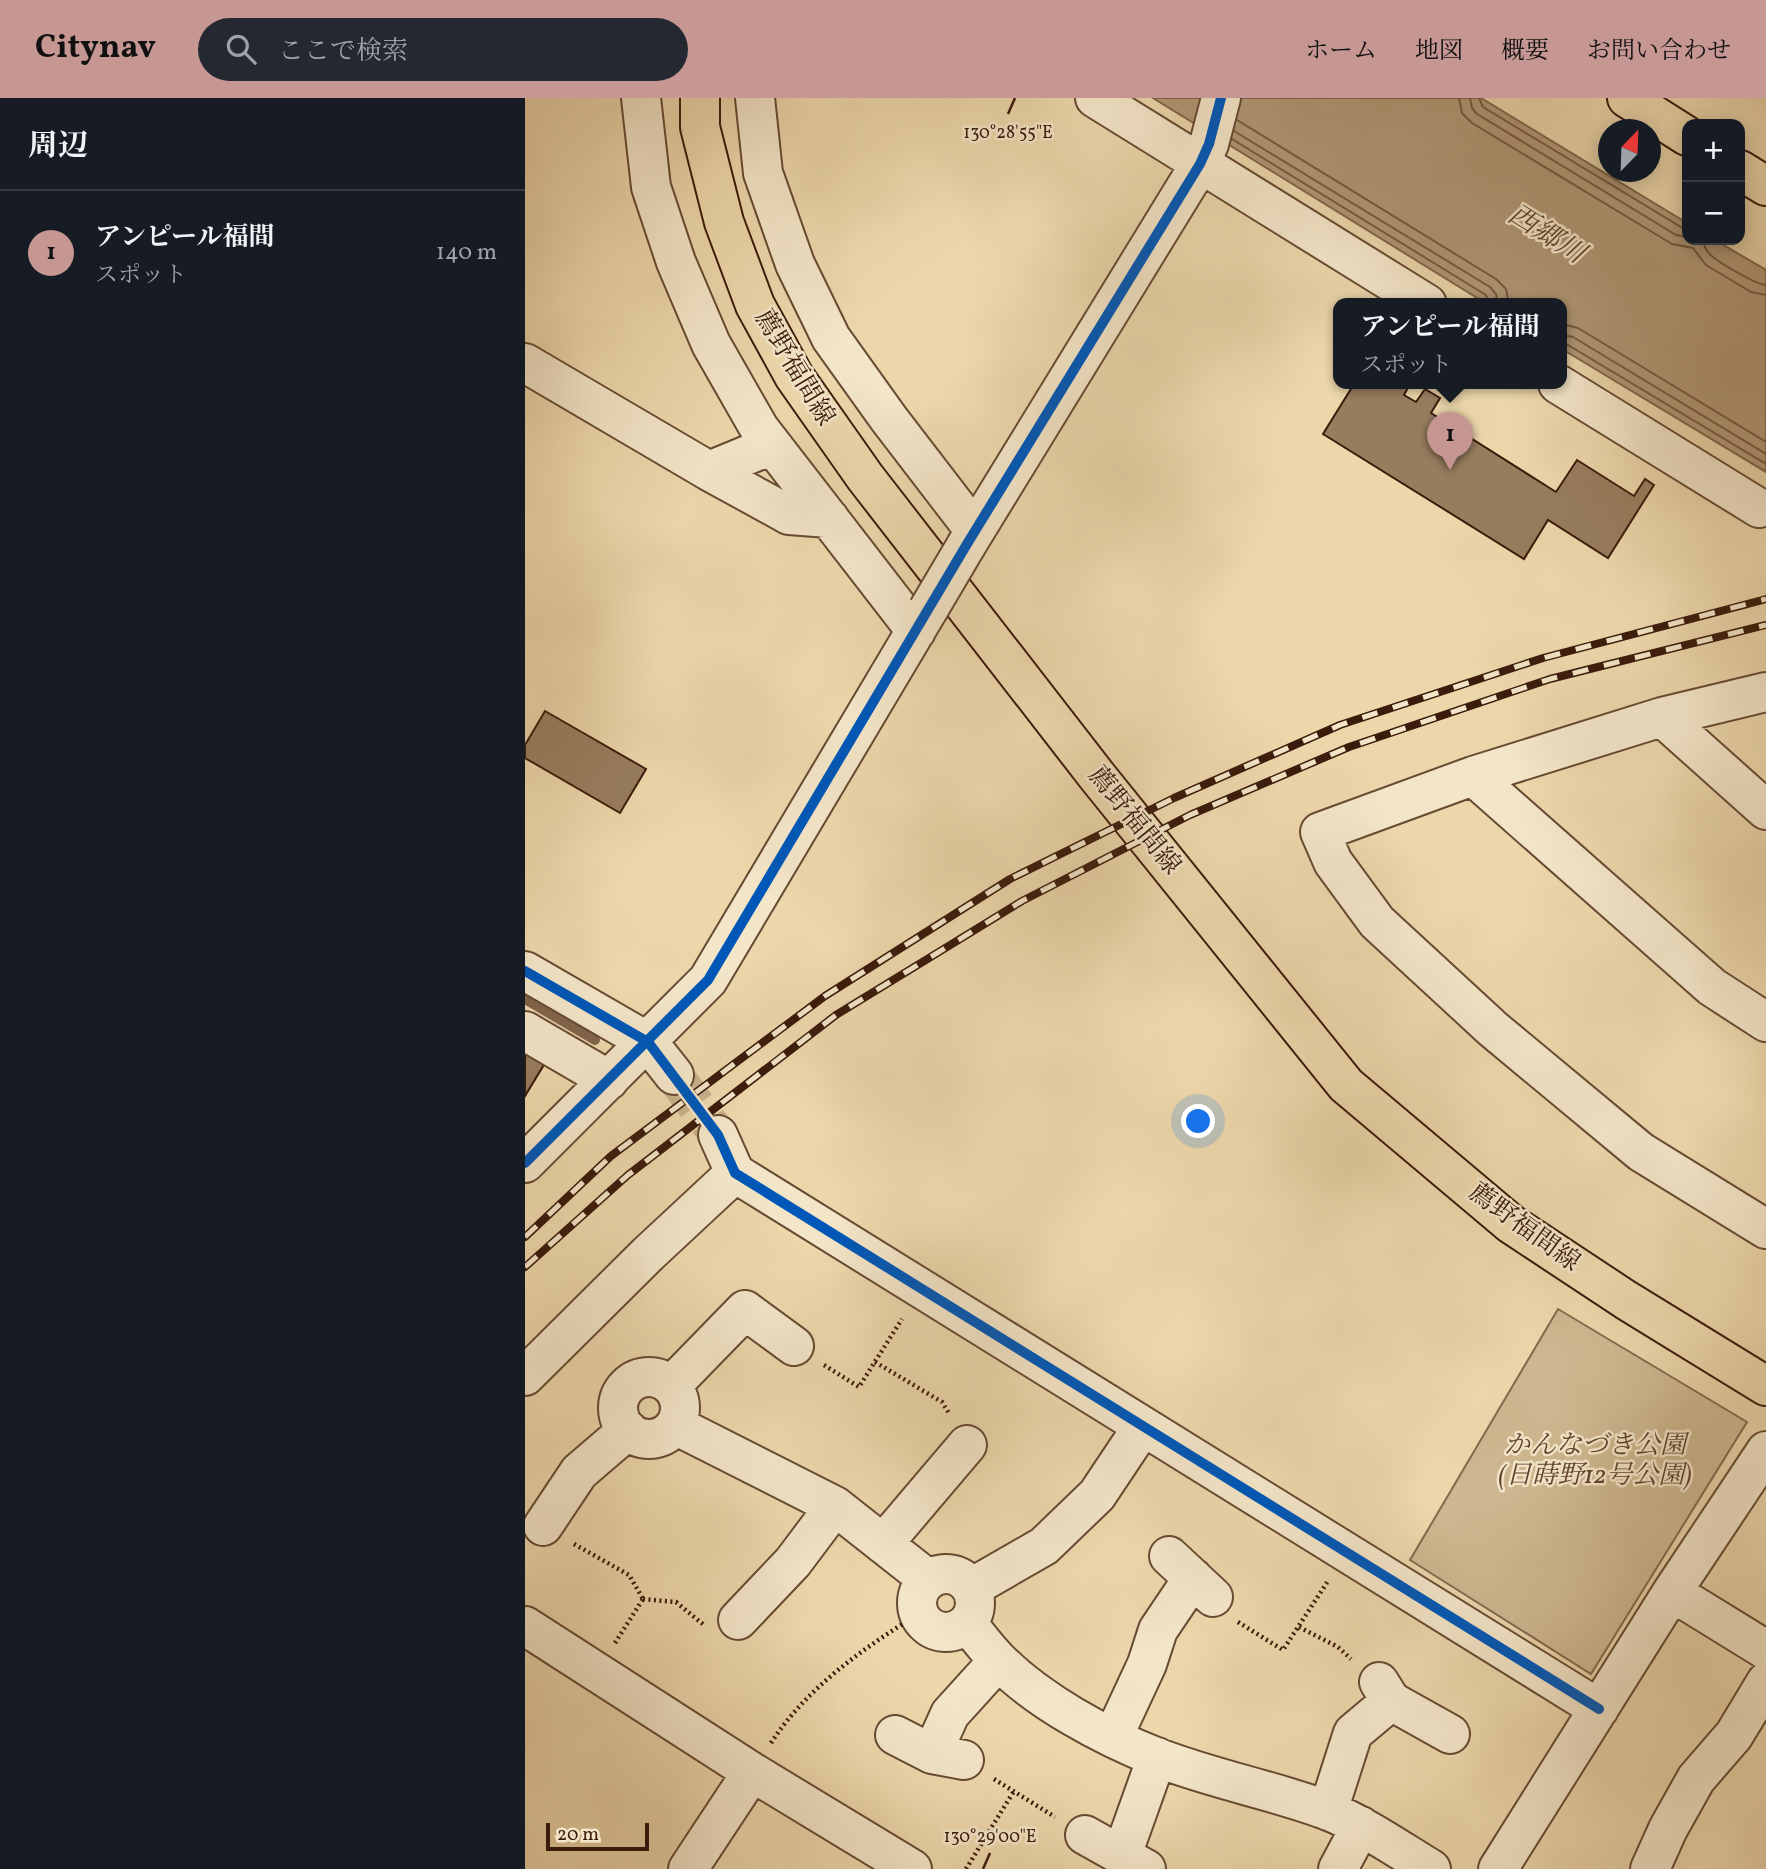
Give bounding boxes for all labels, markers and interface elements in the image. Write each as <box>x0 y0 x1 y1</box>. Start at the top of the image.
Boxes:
search box <box>198 18 688 81</box>
text: Citynav <box>35 26 156 72</box>
icon: search <box>222 30 260 68</box>
text: ここで検索 <box>278 34 408 70</box>
text: ホーム <box>1305 35 1377 69</box>
text: 地図 <box>1415 35 1463 69</box>
text: 概要 <box>1501 35 1549 69</box>
text: お問い合わせ <box>1587 35 1731 69</box>
north arrow <box>1598 119 1661 182</box>
map controls <box>1682 119 1745 245</box>
button: + <box>1682 119 1745 182</box>
text: 130°28'55"E <box>963 121 1053 146</box>
text: 周辺 <box>28 126 88 168</box>
button: − <box>1682 182 1745 245</box>
water label: 西郷川 <box>1500 196 1594 275</box>
text: アンピール福間 <box>95 220 274 256</box>
text: 1 <box>46 237 56 269</box>
text: 140 m <box>436 237 497 269</box>
text: スポット <box>95 260 187 292</box>
popup <box>1333 298 1567 389</box>
street label: 薦野福間線 <box>745 303 843 433</box>
text: アンピール福間 <box>1360 310 1540 346</box>
text: スポット <box>1360 350 1452 382</box>
pin: 1 <box>1427 412 1473 470</box>
street label: 薦野福間線 <box>1079 759 1189 883</box>
your location <box>1181 1104 1215 1138</box>
street label: 薦野福間線 <box>1461 1175 1587 1281</box>
park label: かんなづき公園 (日蒔野12号公園) <box>1498 1428 1692 1494</box>
scale bar <box>546 1820 649 1852</box>
text: 20 m <box>557 1822 599 1848</box>
text: 130°29'00"E <box>943 1825 1037 1850</box>

